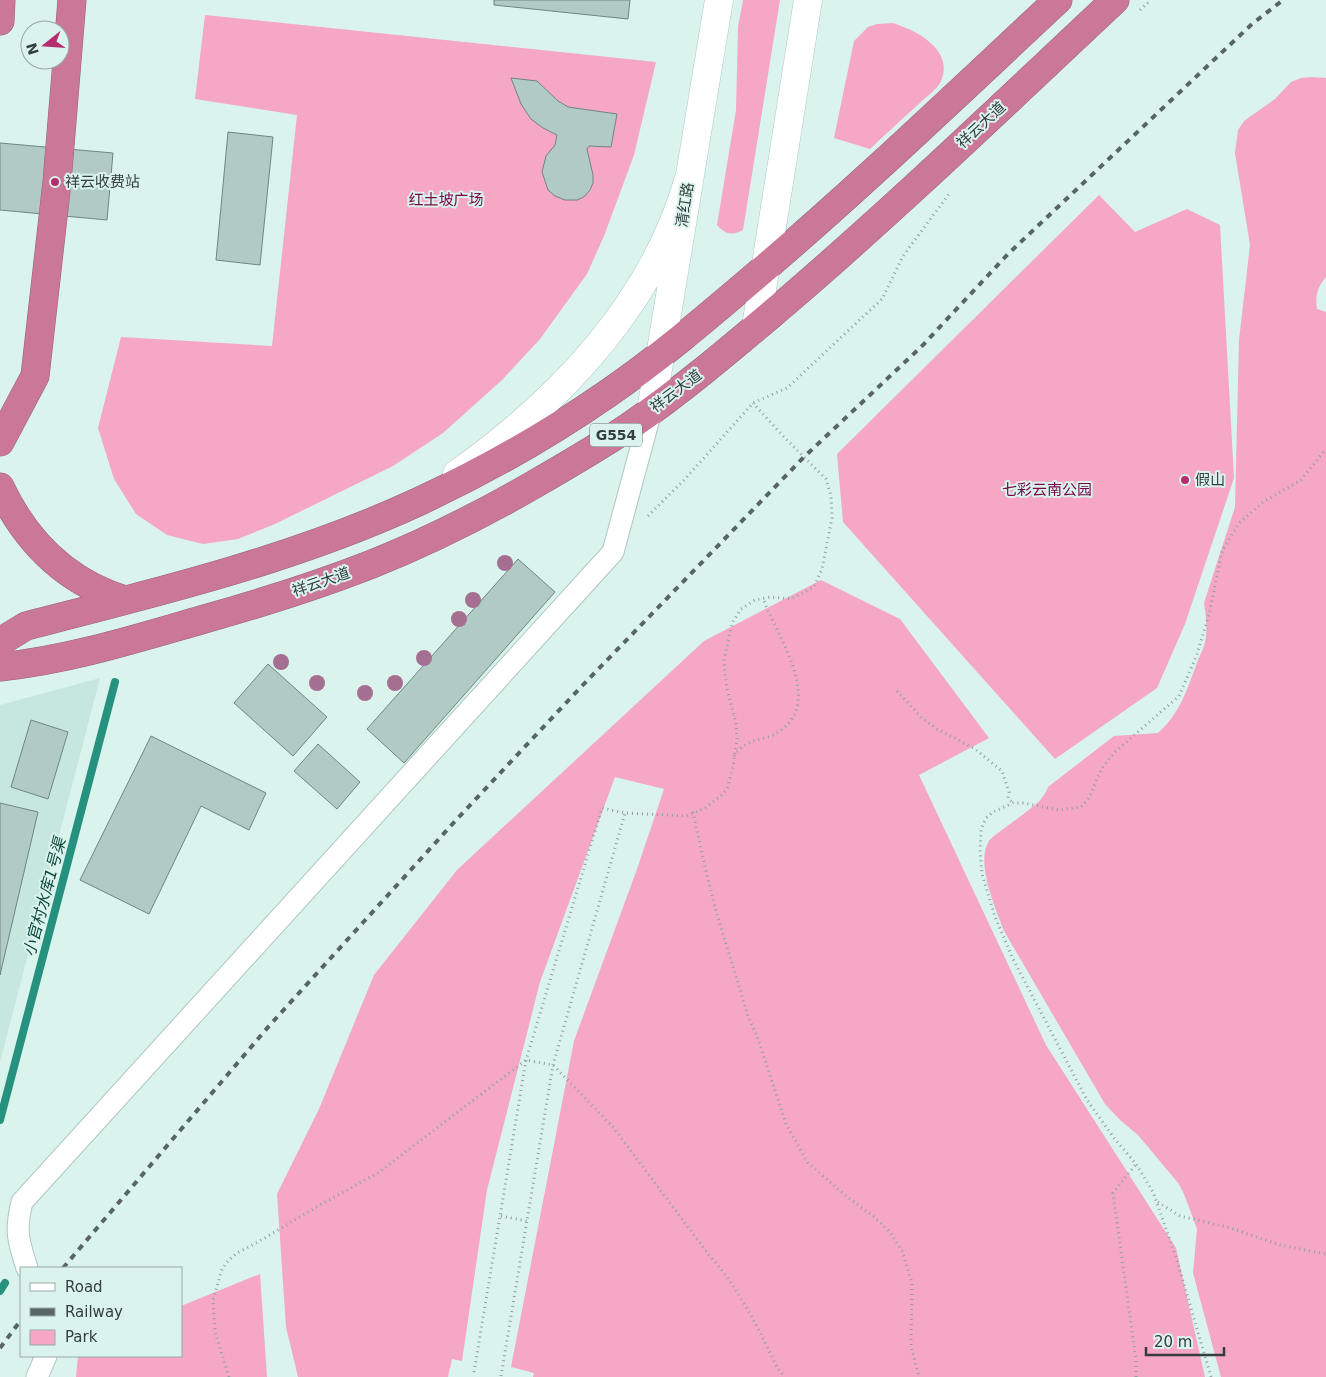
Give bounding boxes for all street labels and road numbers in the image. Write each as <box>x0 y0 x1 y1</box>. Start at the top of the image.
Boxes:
street label: 祥云大道 <box>953 98 1009 152</box>
street label: 清红路 <box>673 181 697 229</box>
street label: 祥云大道 <box>647 366 705 416</box>
road number: G554 <box>590 424 642 446</box>
street label: 祥云大道 <box>290 564 352 600</box>

